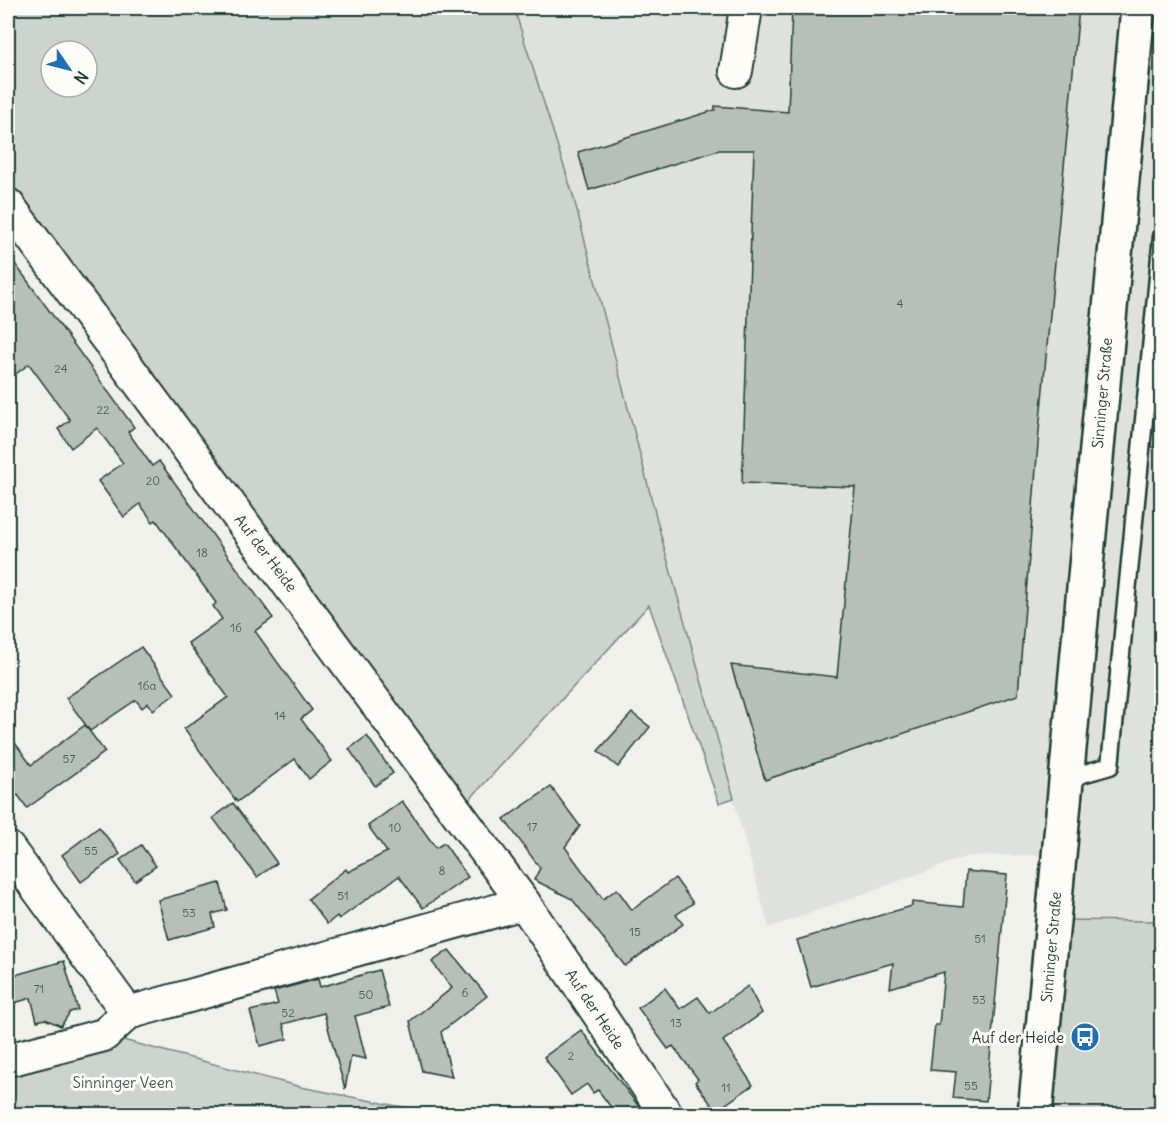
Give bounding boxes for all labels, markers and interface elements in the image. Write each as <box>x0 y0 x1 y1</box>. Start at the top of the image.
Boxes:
north arrow <box>39 39 99 99</box>
text: N <box>70 67 93 88</box>
house number: 4 <box>897 296 904 311</box>
street label: Sinninger Straße <box>1088 337 1116 449</box>
house number: 24 <box>54 361 68 376</box>
house number: 22 <box>96 402 110 417</box>
house number: 20 <box>146 473 160 488</box>
street label: Auf der Heide <box>231 510 301 596</box>
house number: 18 <box>196 545 208 560</box>
house number: 16 <box>230 620 242 635</box>
house number: 16a <box>138 678 156 693</box>
house number: 14 <box>274 708 286 723</box>
house number: 57 <box>63 751 76 766</box>
house number: 17 <box>527 819 537 834</box>
house number: 10 <box>389 820 401 835</box>
house number: 55 <box>84 843 98 858</box>
house number: 8 <box>439 863 446 878</box>
house number: 51 <box>337 888 349 903</box>
street label: Sinninger Straße <box>1037 891 1065 1003</box>
house number: 53 <box>182 905 196 920</box>
house number: 15 <box>629 924 641 939</box>
house number: 51 <box>974 931 986 946</box>
street label: Auf der Heide <box>561 965 629 1053</box>
house number: 71 <box>34 981 44 996</box>
house number: 6 <box>462 985 469 1000</box>
house number: 50 <box>359 987 374 1002</box>
house number: 53 <box>972 992 986 1007</box>
house number: 52 <box>281 1005 295 1020</box>
house number: 13 <box>670 1015 682 1030</box>
bus stop icon: Auf der Heide <box>1069 1021 1101 1053</box>
place label: Auf der Heide <box>972 1028 1064 1047</box>
house number: 2 <box>568 1048 575 1063</box>
park label: Sinninger Veen <box>73 1073 174 1092</box>
house number: 55 <box>964 1078 978 1093</box>
house number: 11 <box>721 1080 731 1095</box>

